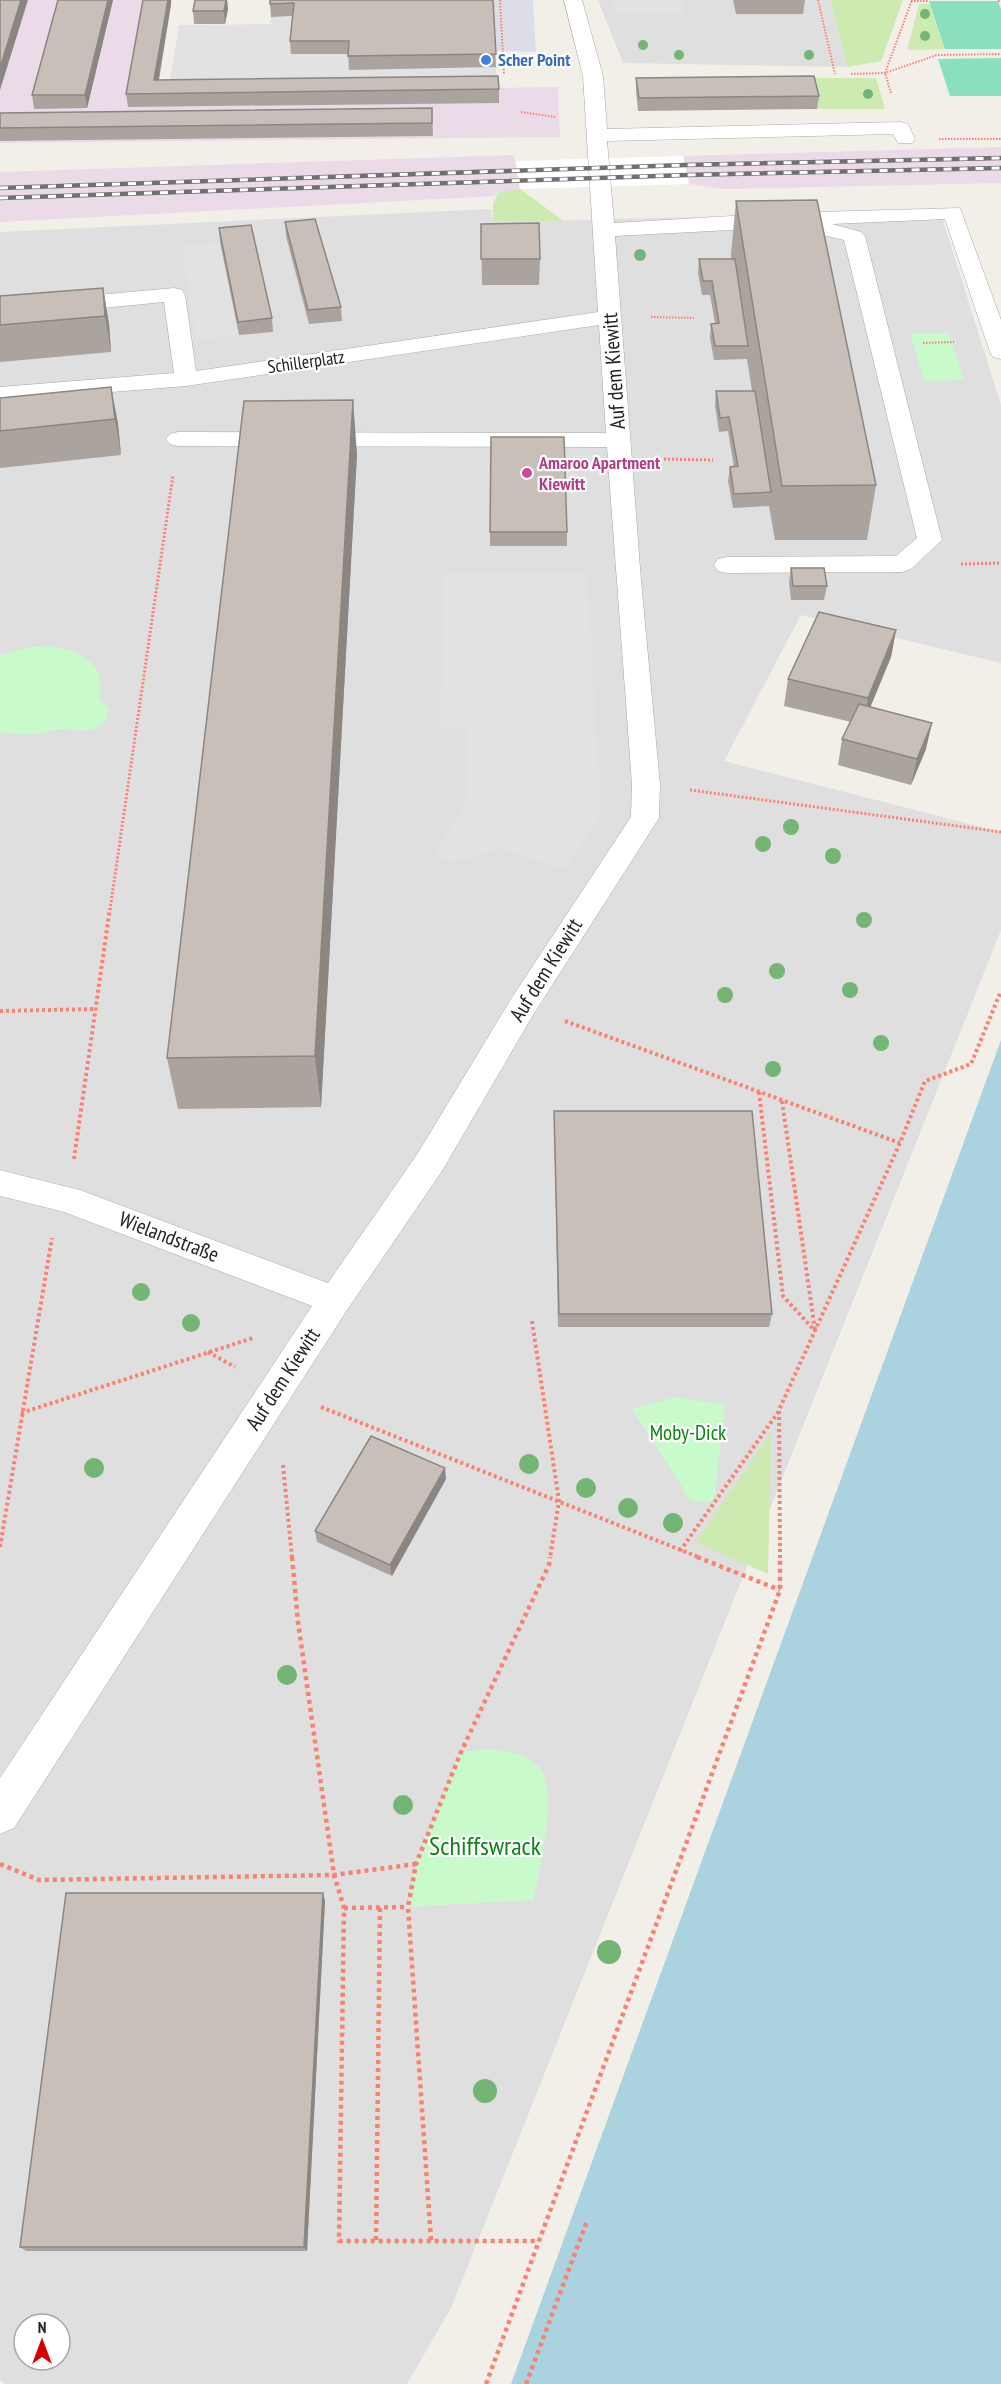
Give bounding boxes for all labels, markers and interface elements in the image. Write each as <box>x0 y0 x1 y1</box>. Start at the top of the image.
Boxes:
place label: Scher Point <box>498 48 571 71</box>
marker: Scher Point <box>479 53 493 67</box>
street label: Auf dem Kiewitt <box>596 312 631 430</box>
street label: Schillerplatz <box>266 345 346 378</box>
place label: Amaroo Apartment Kiewitt <box>538 451 661 495</box>
marker: Amaroo Apartment Kiewitt <box>520 466 534 480</box>
street label: Auf dem Kiewitt <box>503 913 588 1026</box>
street label: Wielandstraße <box>115 1205 223 1268</box>
street label: Auf dem Kiewitt <box>239 1322 326 1435</box>
park label: Moby-Dick <box>650 1419 726 1446</box>
park label: Schiffswrack <box>429 1829 541 1862</box>
north arrow <box>12 2312 72 2372</box>
text: N <box>38 2317 46 2337</box>

